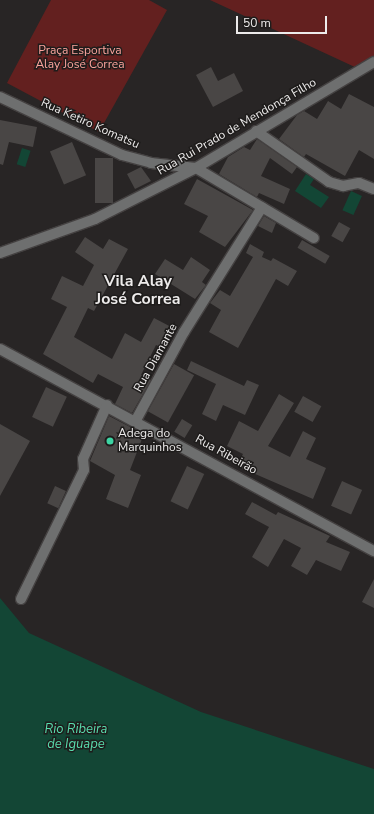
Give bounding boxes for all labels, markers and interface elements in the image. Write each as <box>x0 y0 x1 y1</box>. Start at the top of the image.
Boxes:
scale bar <box>238 8 329 34</box>
text: 50 m <box>243 15 271 31</box>
park label: Praça Esportiva Alay José Correa <box>35 44 125 72</box>
street label: Rua Rui Prado de Mendonça Filho <box>155 75 319 179</box>
street label: Rua Ketiro Komatsu <box>39 96 141 152</box>
district label: Vila Alay José Correa <box>95 271 181 309</box>
street label: Rua Diamante <box>131 321 181 395</box>
place label: Adega do Marquinhos <box>118 427 181 455</box>
street label: Rua Ribeirão <box>193 432 259 478</box>
marker: Adega do Marquinhos <box>105 436 115 446</box>
water label: Rio Ribeira de Iguape <box>45 722 107 753</box>

